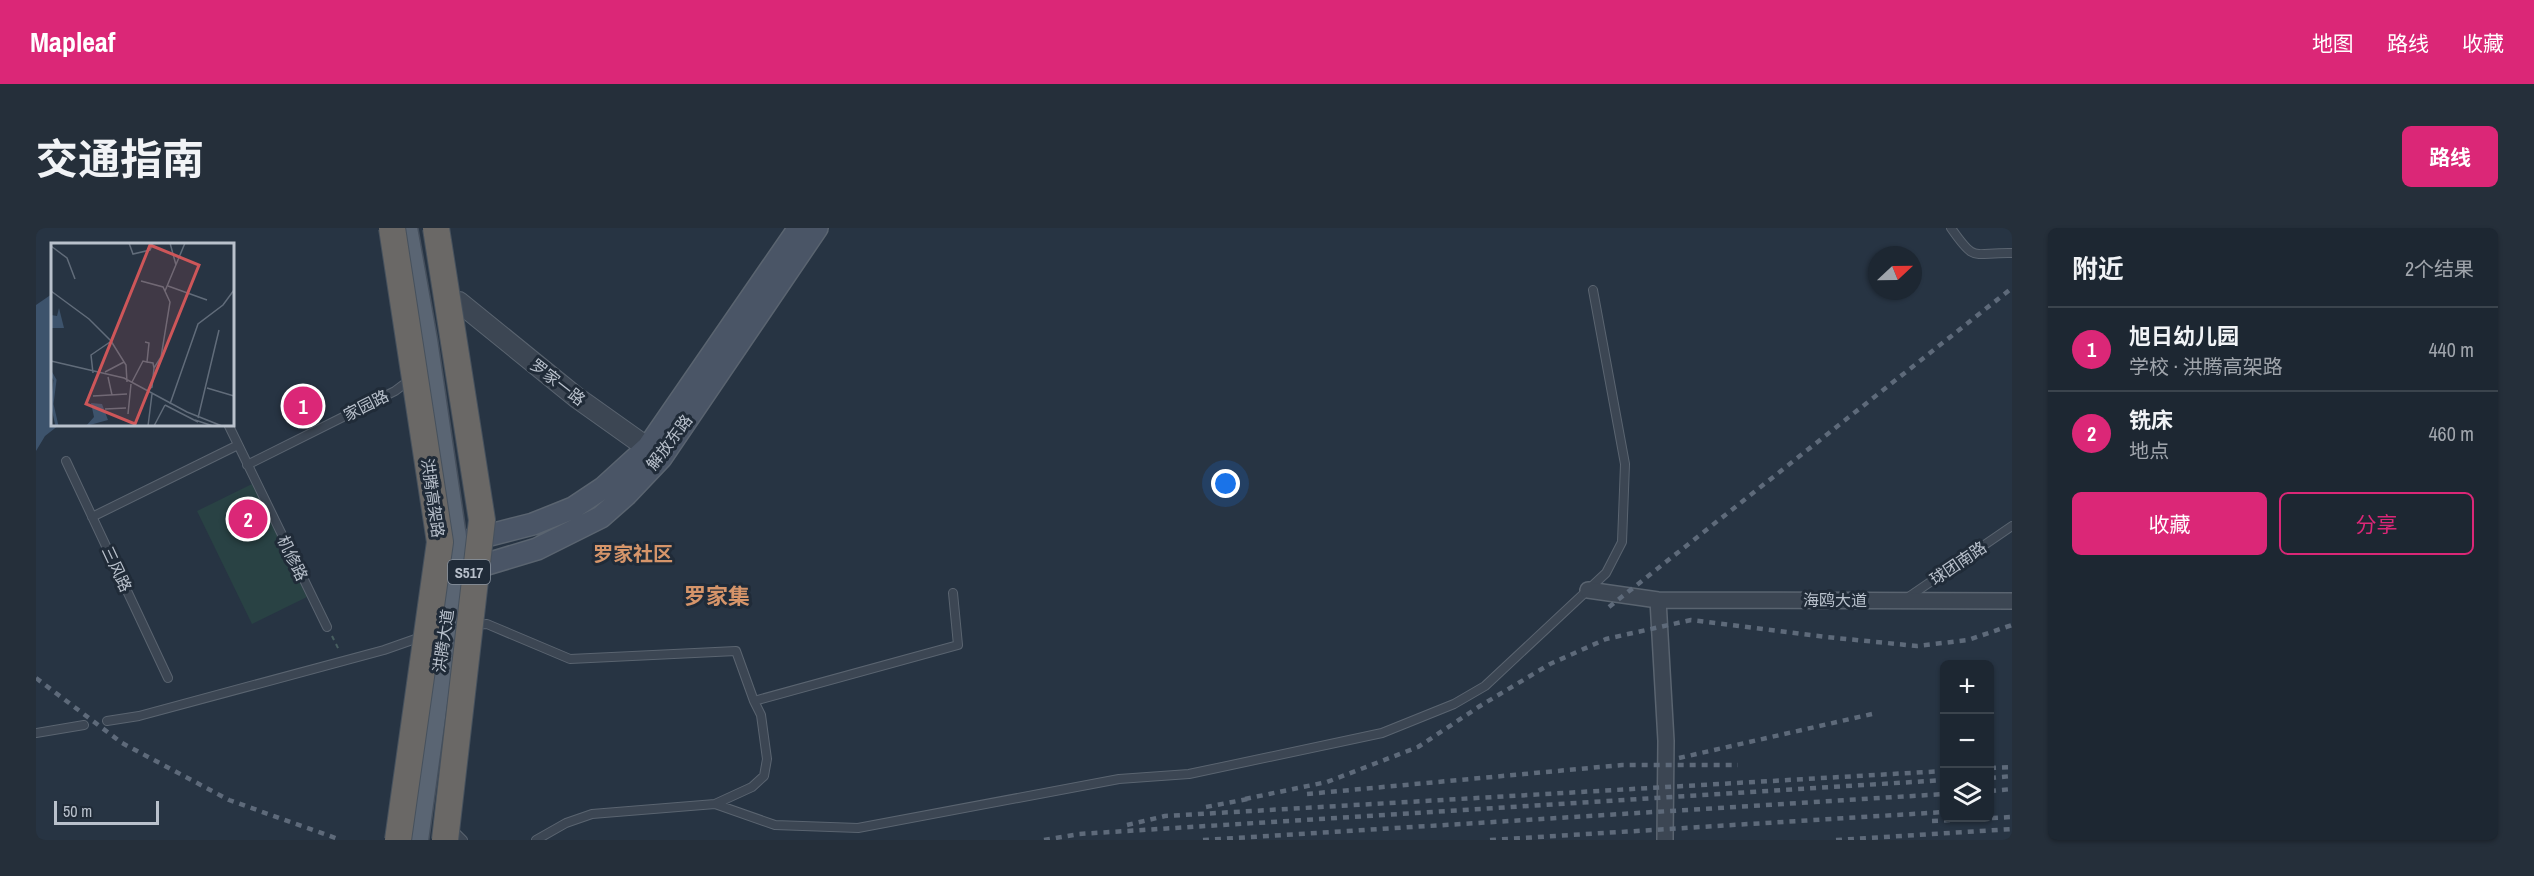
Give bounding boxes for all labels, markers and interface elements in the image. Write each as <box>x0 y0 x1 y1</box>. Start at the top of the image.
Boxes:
text: Mapleaf <box>30 23 115 61</box>
text: 地图 <box>2312 29 2354 58</box>
text: 路线 <box>2387 29 2429 58</box>
text: 收藏 <box>2462 29 2504 58</box>
button: 路线 <box>2402 126 2498 187</box>
text: 交通指南 <box>36 131 204 187</box>
inset map <box>51 243 234 426</box>
north arrow <box>1868 246 1922 300</box>
text: 附近 <box>2072 251 2124 286</box>
text: 2个结果 <box>2405 255 2474 282</box>
text: 旭日幼儿园 <box>2129 321 2239 351</box>
text: 1 <box>2087 336 2096 363</box>
text: 440 m <box>2428 336 2474 363</box>
text: 学校 · 洪腾高架路 <box>2129 353 2283 380</box>
street label: 罗家一路 <box>526 354 590 410</box>
pin: 1 <box>284 384 322 429</box>
street label: 家园路 <box>340 384 392 426</box>
text: 铣床 <box>2129 405 2173 435</box>
street label: 解放东路 <box>641 410 697 474</box>
text: 2 <box>2087 420 2096 447</box>
text: 460 m <box>2428 420 2474 447</box>
text: 地点 <box>2129 437 2169 464</box>
street label: 洪腾高架路 <box>417 457 449 539</box>
your location <box>1211 469 1240 498</box>
button: 收藏 <box>2072 492 2267 555</box>
button: 分享 <box>2279 492 2474 555</box>
pin: 2 <box>228 496 268 542</box>
street label: 机修路 <box>273 532 313 584</box>
street label: 球团南路 <box>1925 536 1991 590</box>
district label: 罗家社区 <box>593 540 673 567</box>
street label: 三风路 <box>97 543 137 595</box>
road number: S517 <box>448 560 490 584</box>
district label: 罗家集 <box>684 581 750 611</box>
street label: 海鸥大道 <box>1803 589 1867 611</box>
street label: 洪腾大道 <box>428 608 458 674</box>
map controls <box>1940 660 1994 822</box>
button: + <box>1940 660 1994 714</box>
button: − <box>1940 714 1994 768</box>
button: layers <box>1940 768 1994 822</box>
scale bar <box>54 798 159 826</box>
text: 50 m <box>63 800 92 822</box>

